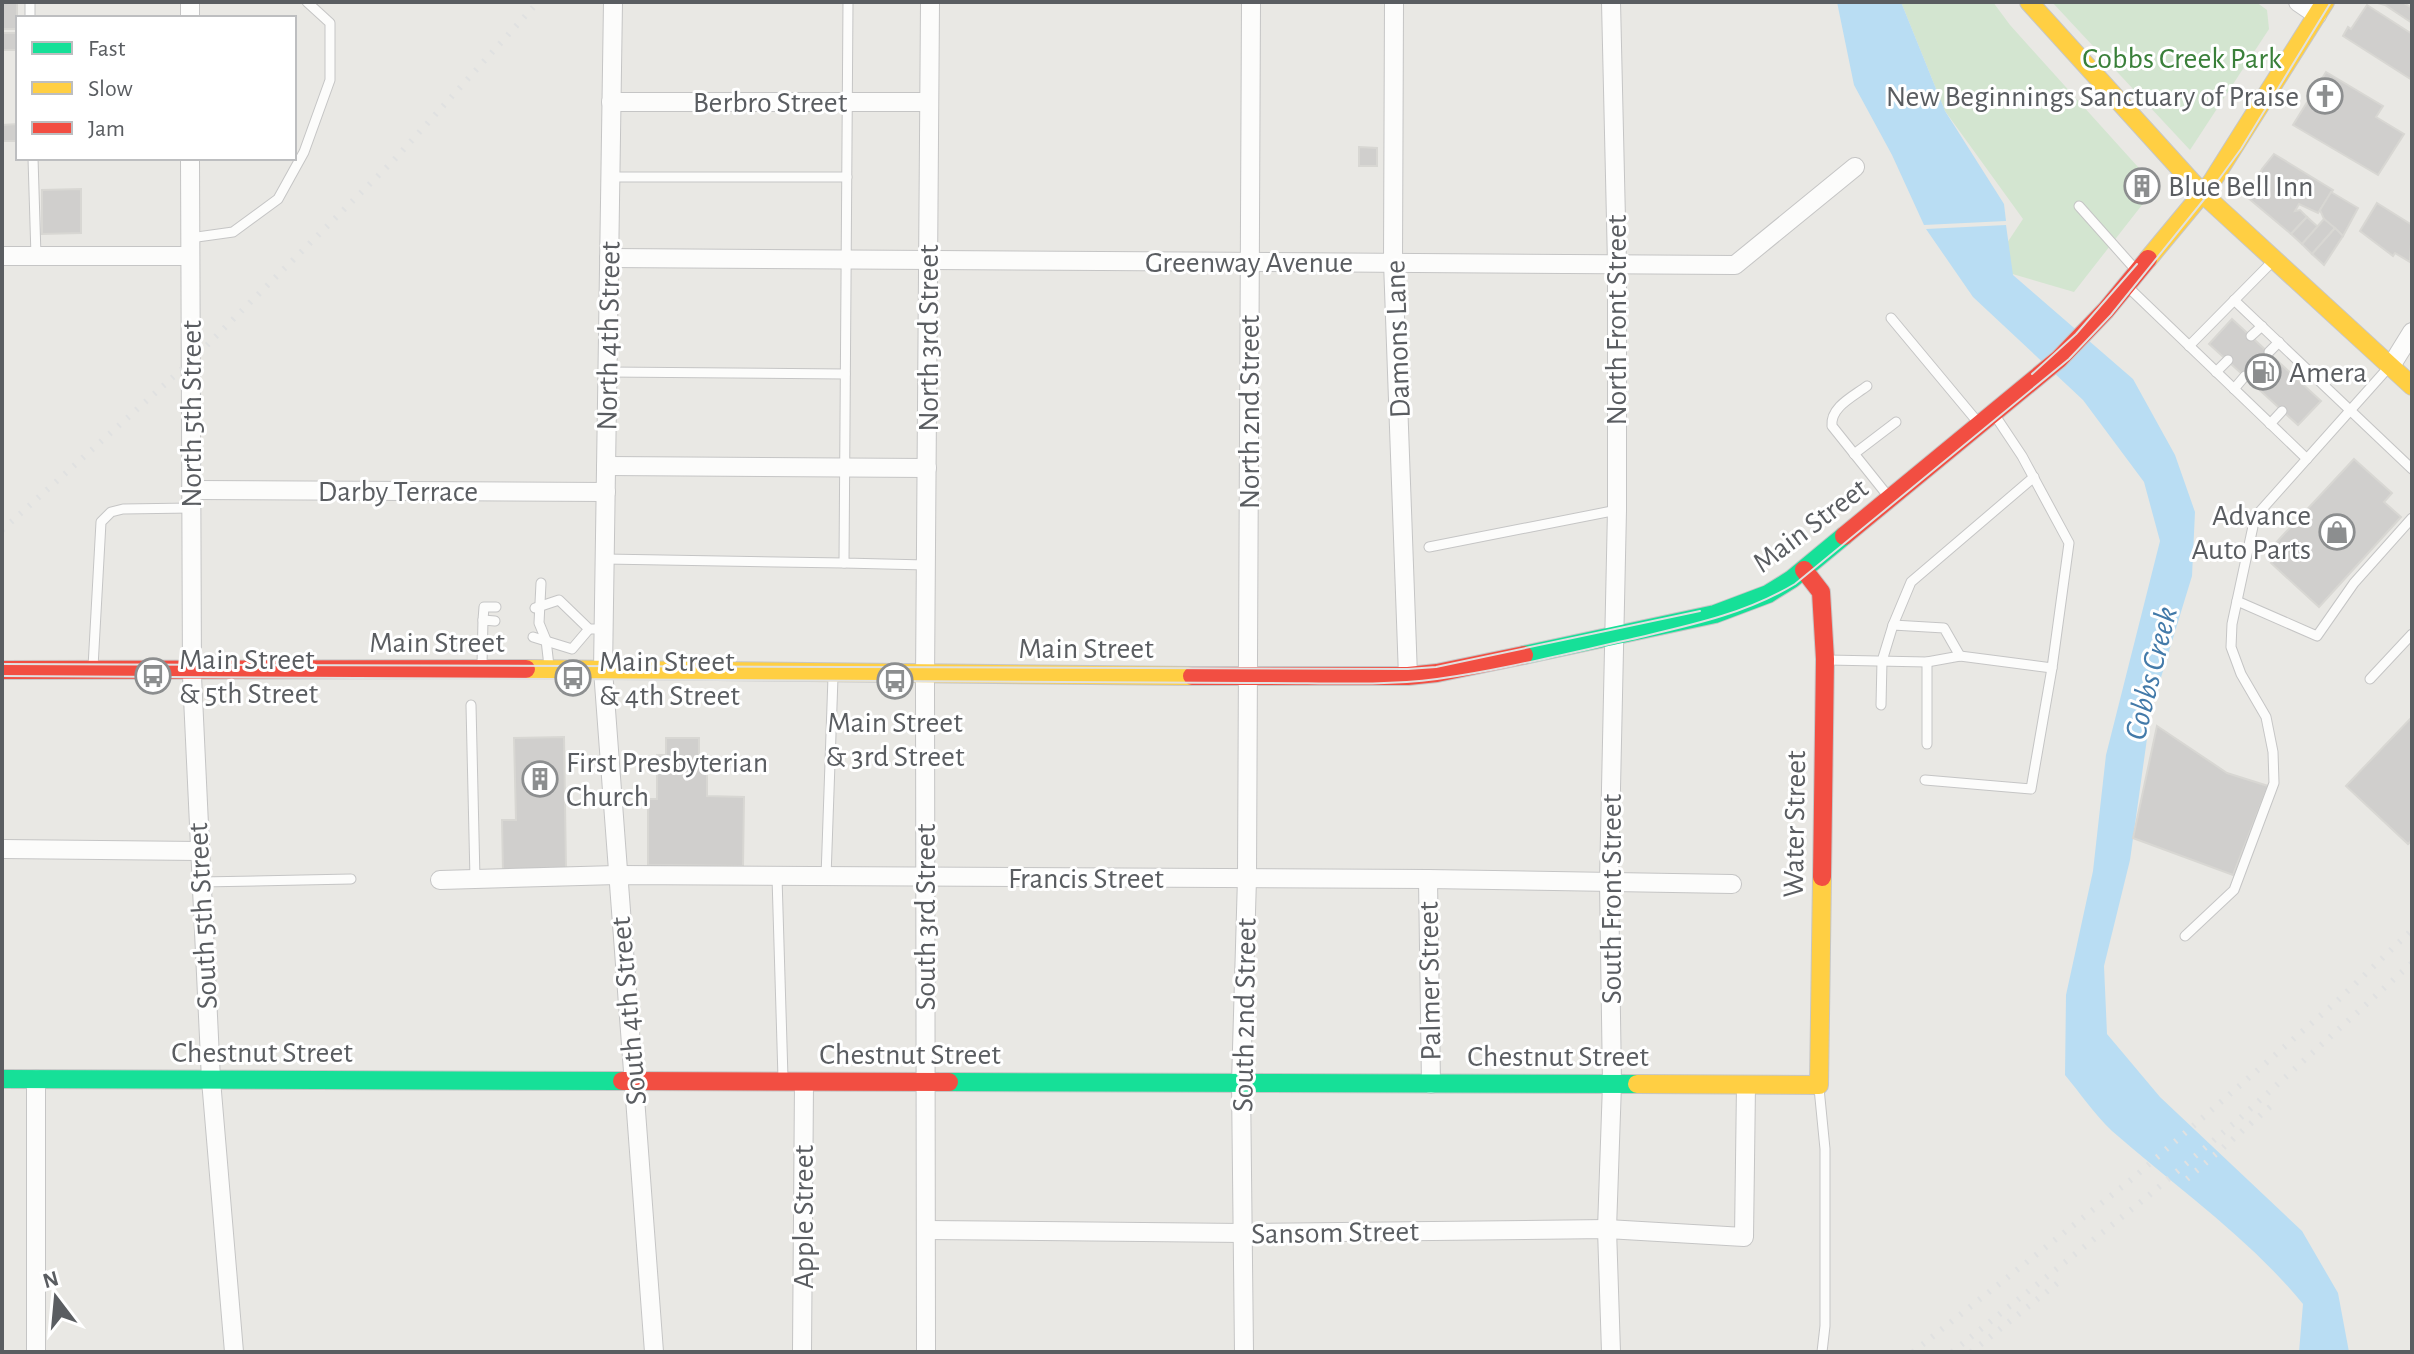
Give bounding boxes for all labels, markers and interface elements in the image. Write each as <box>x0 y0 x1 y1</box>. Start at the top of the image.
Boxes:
legend <box>16 16 296 160</box>
text: Fast <box>88 37 126 61</box>
park label: Cobbs Creek Park <box>2082 44 2282 74</box>
text: Slow <box>88 77 133 101</box>
church icon: New Beginnings Sanctuary of Praise <box>2306 77 2344 115</box>
place label: New Beginnings Sanctuary of Praise <box>1886 82 2299 112</box>
street label: Berbro Street <box>693 88 848 118</box>
text: Jam <box>88 117 125 141</box>
building icon: Blue Bell Inn <box>2123 167 2161 205</box>
place label: Blue Bell Inn <box>2168 172 2313 202</box>
street label: North Front Street <box>1602 214 1632 425</box>
street label: North 4th Street <box>592 241 626 431</box>
street label: North 3rd Street <box>914 244 944 432</box>
street label: Greenway Avenue <box>1145 248 1353 278</box>
street label: Damons Lane <box>1380 259 1416 419</box>
street label: North 2nd Street <box>1235 314 1265 509</box>
street label: North 5th Street <box>177 320 207 508</box>
fuel station icon: Amera <box>2244 353 2282 391</box>
place label: Amera <box>2289 358 2367 388</box>
street label: Main Street <box>1747 473 1874 579</box>
street label: Darby Terrace <box>318 477 478 507</box>
place label: Advance Auto Parts <box>2191 501 2311 565</box>
shop icon: Advance Auto Parts <box>2318 513 2356 551</box>
water label: Cobbs Creek <box>2119 603 2183 743</box>
street label: Main Street <box>369 628 505 658</box>
street label: Main Street <box>1018 634 1154 664</box>
place label: Main Street & 5th Street <box>179 645 318 709</box>
place label: Main Street & 4th Street <box>599 647 740 711</box>
bus stop icon: Main Street & 5th Street <box>134 657 172 695</box>
bus stop icon: Main Street & 4th Street <box>554 659 592 697</box>
bus stop icon: Main Street & 3rd Street <box>876 662 914 700</box>
place label: Main Street & 3rd Street <box>826 708 965 772</box>
place label: First Presbyterian Church <box>566 748 768 812</box>
street label: Water Street <box>1779 750 1811 898</box>
building icon: First Presbyterian Church <box>521 760 559 798</box>
street label: South Front Street <box>1597 793 1627 1004</box>
street label: South 5th Street <box>183 821 223 1010</box>
street label: South 3rd Street <box>911 823 941 1010</box>
street label: Francis Street <box>1008 864 1164 894</box>
street label: Palmer Street <box>1414 901 1446 1061</box>
street label: South 4th Street <box>606 915 652 1106</box>
street label: South 2nd Street <box>1228 917 1262 1112</box>
street label: Chestnut Street <box>171 1038 353 1068</box>
street label: Chestnut Street <box>819 1040 1001 1070</box>
street label: Chestnut Street <box>1467 1042 1649 1072</box>
street label: Apple Street <box>789 1145 819 1289</box>
street label: Sansom Street <box>1251 1217 1420 1249</box>
north arrow <box>16 1258 96 1338</box>
text: N <box>40 1267 61 1292</box>

